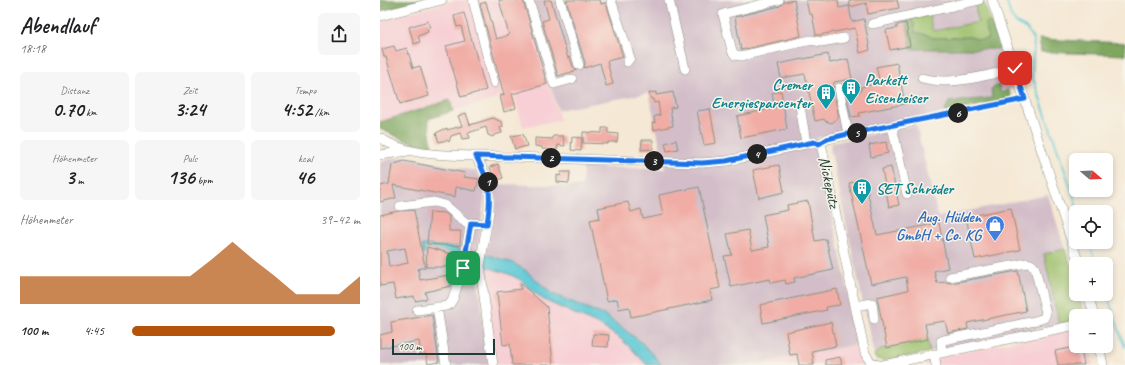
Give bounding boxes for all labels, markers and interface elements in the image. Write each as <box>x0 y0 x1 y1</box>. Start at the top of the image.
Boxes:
text: Abendlauf <box>20 12 95 40</box>
button: share <box>318 13 360 55</box>
text: 18:18 <box>20 41 46 57</box>
pin <box>998 51 1032 85</box>
icon: check <box>1004 57 1026 79</box>
place label: Parkett Eisenbeiser <box>865 70 929 108</box>
place label: Cremer Energiesparcenter <box>711 75 814 113</box>
building icon: Parkett Eisenbeiser <box>840 77 862 105</box>
building icon: Cremer Energiesparcenter <box>815 82 837 110</box>
text: Distanz <box>60 83 89 97</box>
text: Zeit <box>183 83 197 97</box>
text: Tempo <box>294 83 316 97</box>
text: 0.70 <box>53 97 83 122</box>
text: 3:24 <box>175 97 205 122</box>
text: 4:52 <box>281 97 312 122</box>
pin: 6 <box>948 103 968 123</box>
text: km <box>83 105 97 119</box>
text: /km <box>312 105 329 119</box>
text: 6 <box>955 106 961 120</box>
pin: 5 <box>847 123 867 143</box>
text: 5 <box>855 126 859 140</box>
pin: 4 <box>747 144 767 164</box>
text: 4 <box>755 147 759 161</box>
pin: 2 <box>541 148 561 168</box>
text: Höhenmeter <box>52 151 97 165</box>
text: Puls <box>183 151 197 165</box>
text: kcal <box>298 151 313 165</box>
text: 2 <box>549 151 553 165</box>
pin: 3 <box>644 151 664 171</box>
north arrow <box>1069 153 1113 197</box>
map controls <box>1069 153 1113 353</box>
text: 3 <box>652 154 656 168</box>
street label: Nickepütz <box>814 155 845 212</box>
text: 3 <box>66 165 75 190</box>
text: 136 <box>167 165 195 190</box>
text: 46 <box>296 165 315 190</box>
pin: 1 <box>478 172 498 192</box>
text: m <box>75 173 84 187</box>
text: bpm <box>195 173 213 187</box>
text: 1 <box>486 175 490 189</box>
building icon: SET Schröder <box>851 177 873 205</box>
place label: SET Schröder <box>876 179 955 199</box>
button: locate <box>1069 205 1113 249</box>
place label: Aug. Hülden GmbH + Co. KG <box>896 207 983 245</box>
text: Höhenmeter <box>20 212 73 228</box>
text: 39–42 m <box>320 212 360 228</box>
shop icon: Aug. Hülden GmbH + Co. KG <box>984 214 1006 242</box>
pin <box>446 251 480 285</box>
icon: arrive <box>452 257 474 279</box>
button: + <box>1069 257 1113 301</box>
button: − <box>1069 309 1113 353</box>
text: 100 m <box>20 323 48 339</box>
text: 4:45 <box>84 323 104 339</box>
scale bar <box>392 337 495 356</box>
text: 100 m <box>398 339 422 353</box>

